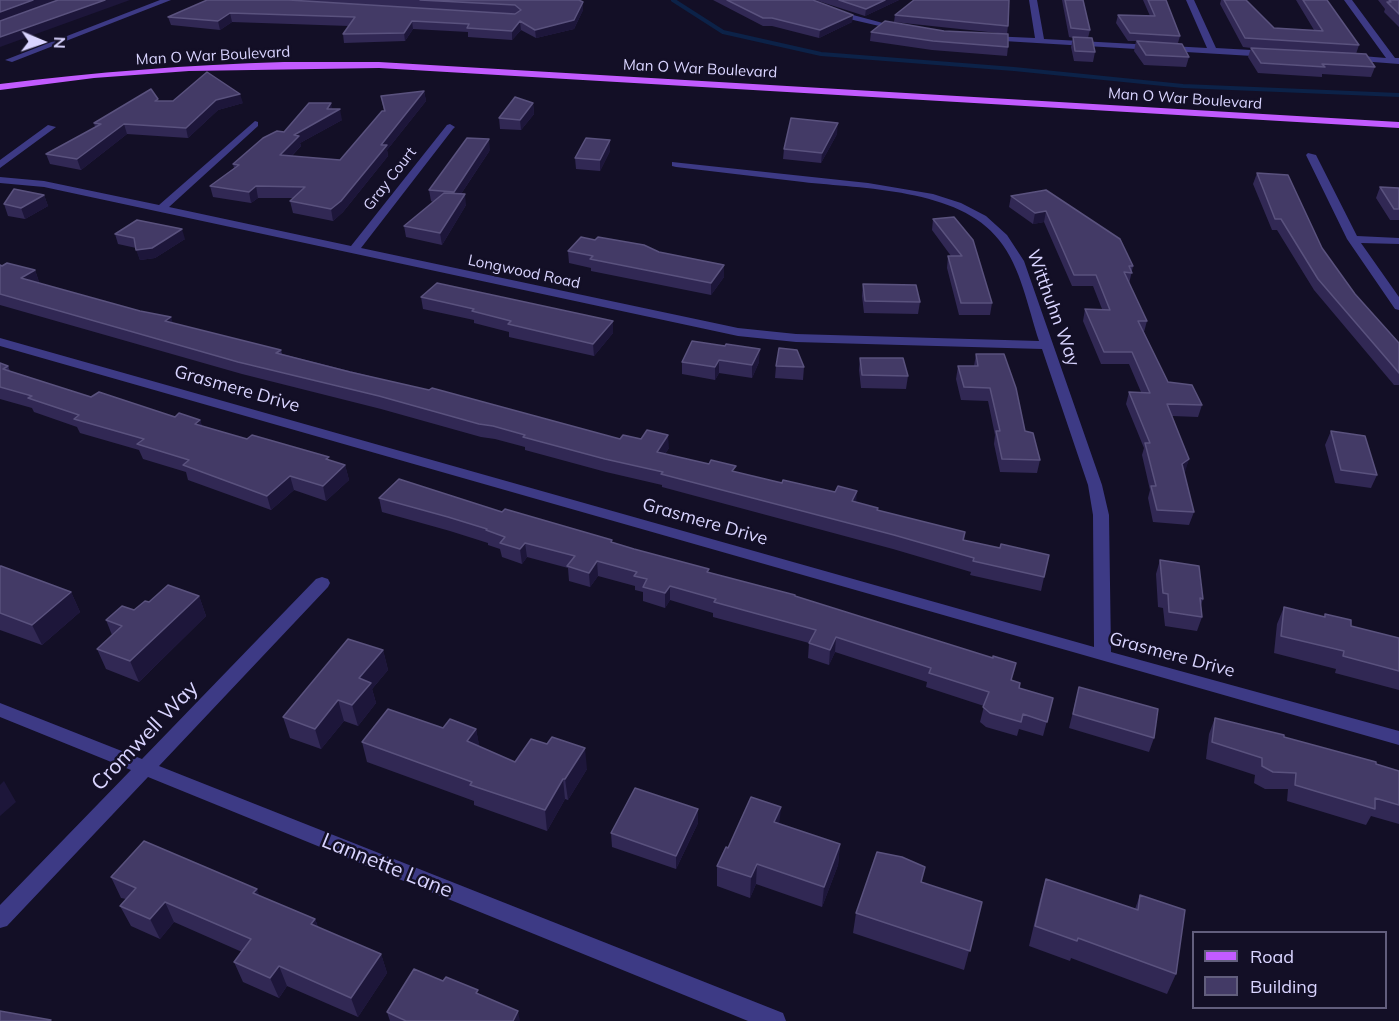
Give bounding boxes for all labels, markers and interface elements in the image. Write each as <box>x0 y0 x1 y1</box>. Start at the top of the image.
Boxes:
north arrow <box>12 12 72 72</box>
text: N <box>50 36 70 49</box>
street label: Man O War Boulevard <box>135 43 291 69</box>
street label: Man O War Boulevard <box>622 56 778 82</box>
street label: Man O War Boulevard <box>1107 85 1263 113</box>
street label: Gray Court <box>360 144 420 214</box>
street label: Witthuhn Way <box>1022 247 1084 369</box>
street label: Longwood Road <box>466 251 582 293</box>
street label: Grasmere Drive <box>172 361 302 417</box>
street label: Grasmere Drive <box>640 494 770 550</box>
street label: Grasmere Drive <box>1107 628 1237 682</box>
street label: Cromwell Way <box>86 676 204 796</box>
street label: Lannette Lane <box>318 828 456 904</box>
legend <box>1192 931 1387 1009</box>
text: Road <box>1250 945 1294 968</box>
text: Building <box>1250 975 1318 998</box>

